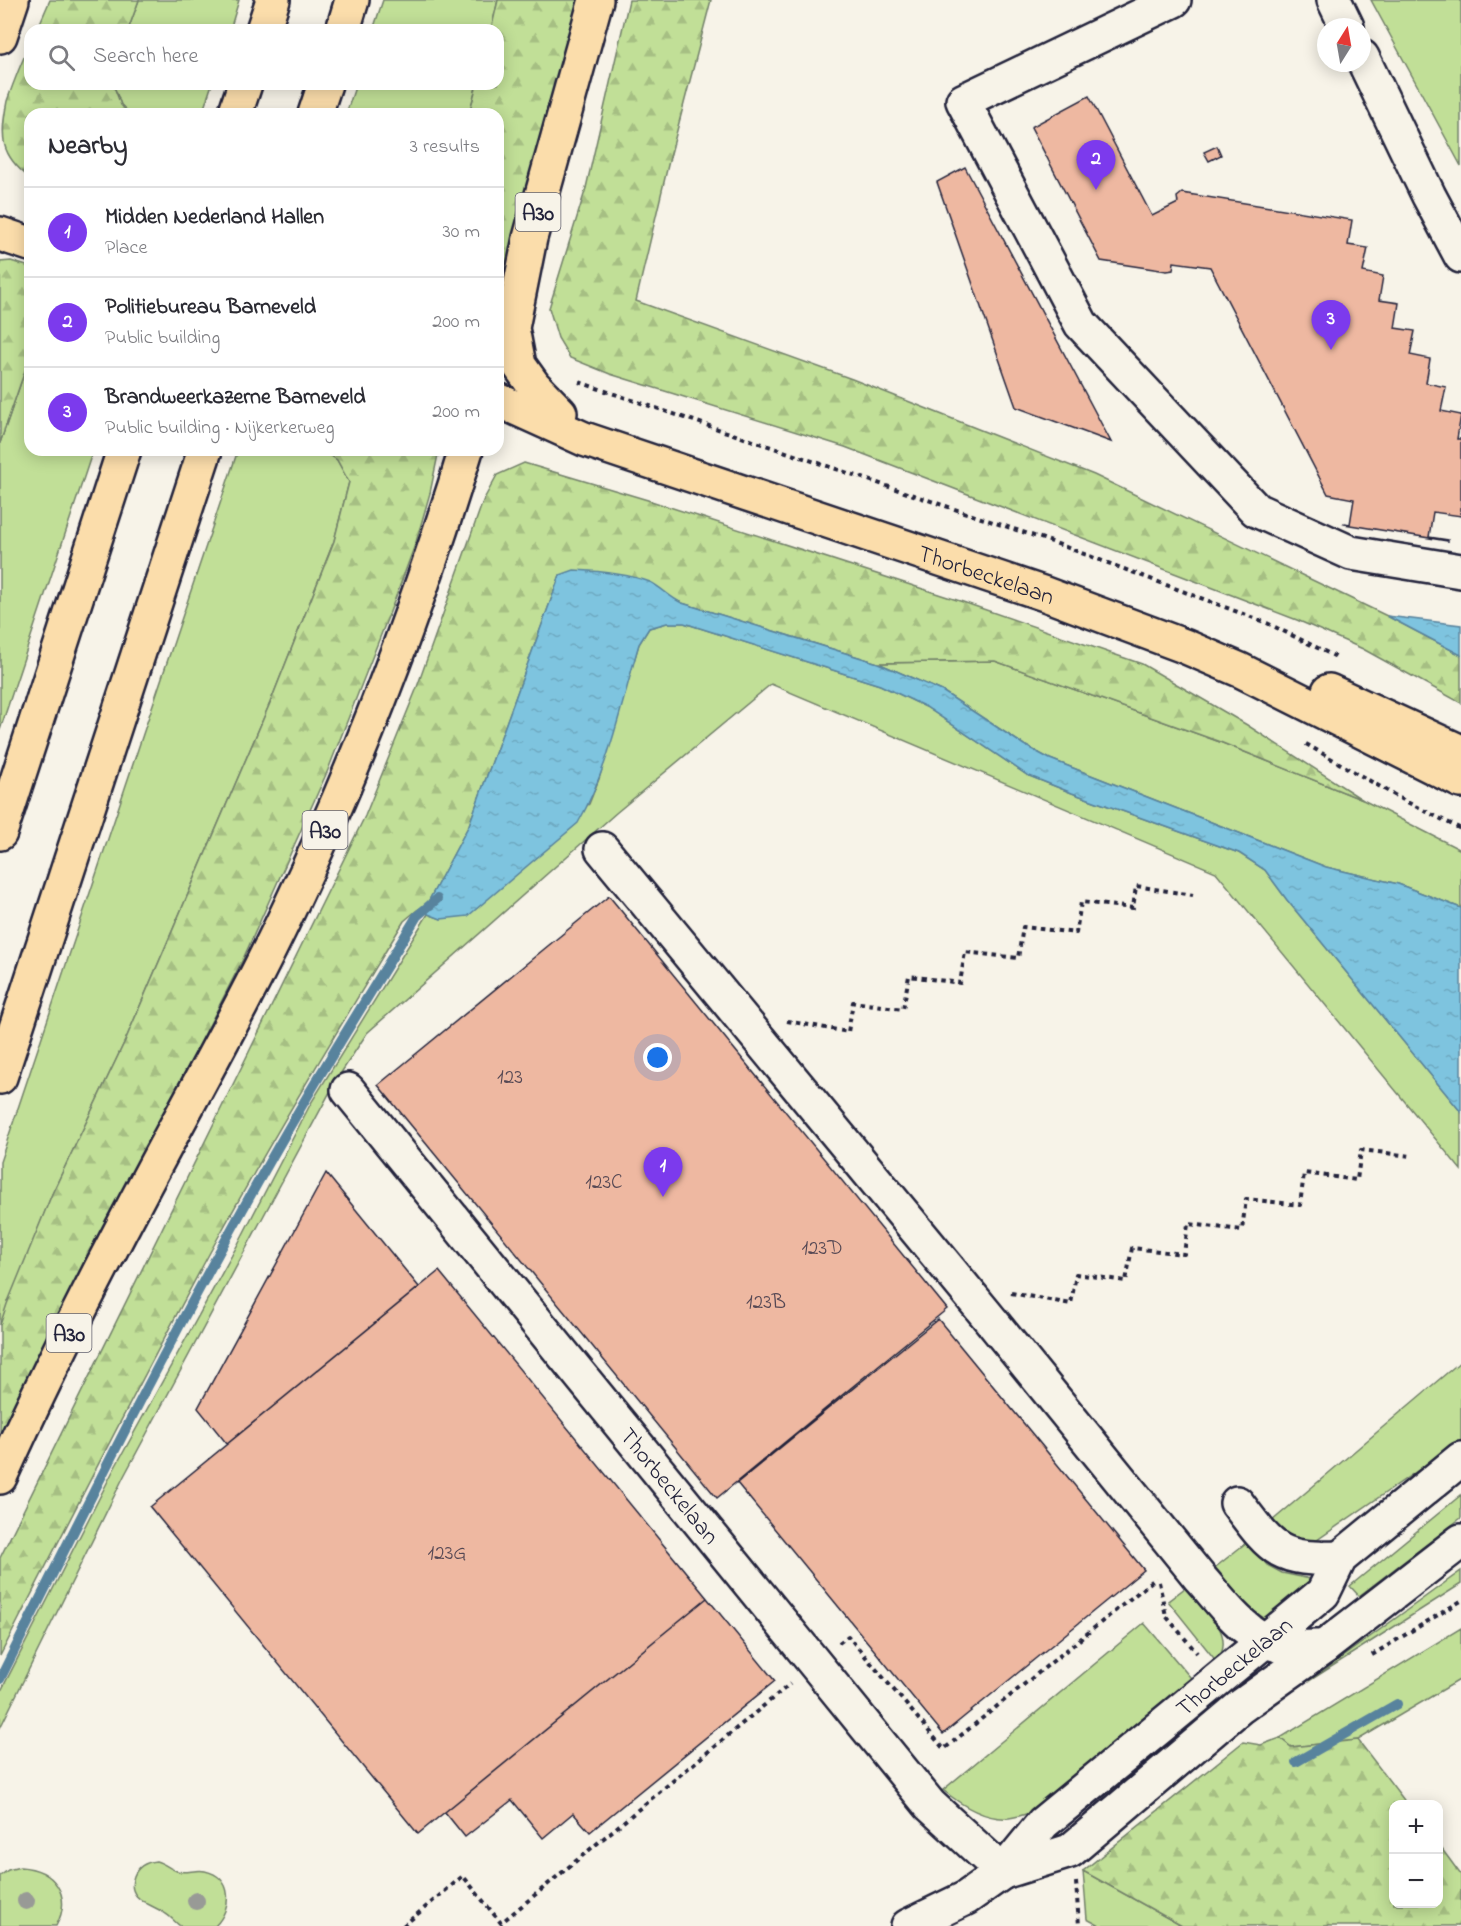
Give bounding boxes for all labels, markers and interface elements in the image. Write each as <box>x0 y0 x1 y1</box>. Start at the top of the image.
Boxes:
north arrow <box>1317 18 1371 72</box>
search box <box>24 24 504 90</box>
icon: search <box>45 41 78 74</box>
text: Search here <box>93 41 198 73</box>
text: Nearby <box>48 128 127 166</box>
text: 3 results <box>410 133 480 162</box>
pin: 2 <box>1076 140 1116 190</box>
road number: A30 <box>516 193 560 231</box>
text: Midden Nederland Hallen <box>105 202 324 234</box>
text: 1 <box>64 218 71 247</box>
text: 30 m <box>443 218 480 247</box>
text: Place <box>105 234 147 263</box>
text: Politiebureau Barneveld <box>105 292 316 324</box>
pin: 3 <box>1312 300 1350 350</box>
text: 2 <box>63 308 72 337</box>
text: 200 m <box>432 308 480 337</box>
text: Public building <box>105 324 220 353</box>
text: Brandweerkazerne Barneveld <box>105 382 366 414</box>
text: 3 <box>63 398 72 427</box>
text: 200 m <box>432 398 480 427</box>
text: Public building · Nijkerkerweg <box>105 414 334 443</box>
street label: Thorbeckelaan <box>913 537 1059 616</box>
road number: A30 <box>302 811 348 849</box>
your location <box>643 1043 672 1072</box>
house number: 123 <box>497 1063 523 1093</box>
pin: 1 <box>644 1148 682 1197</box>
house number: 123C <box>585 1168 623 1198</box>
house number: 123D <box>801 1234 843 1264</box>
house number: 123B <box>746 1288 786 1318</box>
road number: A30 <box>46 1314 92 1352</box>
street label: Thorbeckelaan <box>610 1421 727 1553</box>
house number: 123G <box>428 1539 466 1569</box>
street label: Thorbeckelaan <box>1169 1609 1302 1727</box>
map controls <box>1389 1800 1443 1908</box>
button: + <box>1389 1800 1443 1854</box>
button: − <box>1389 1854 1443 1908</box>

